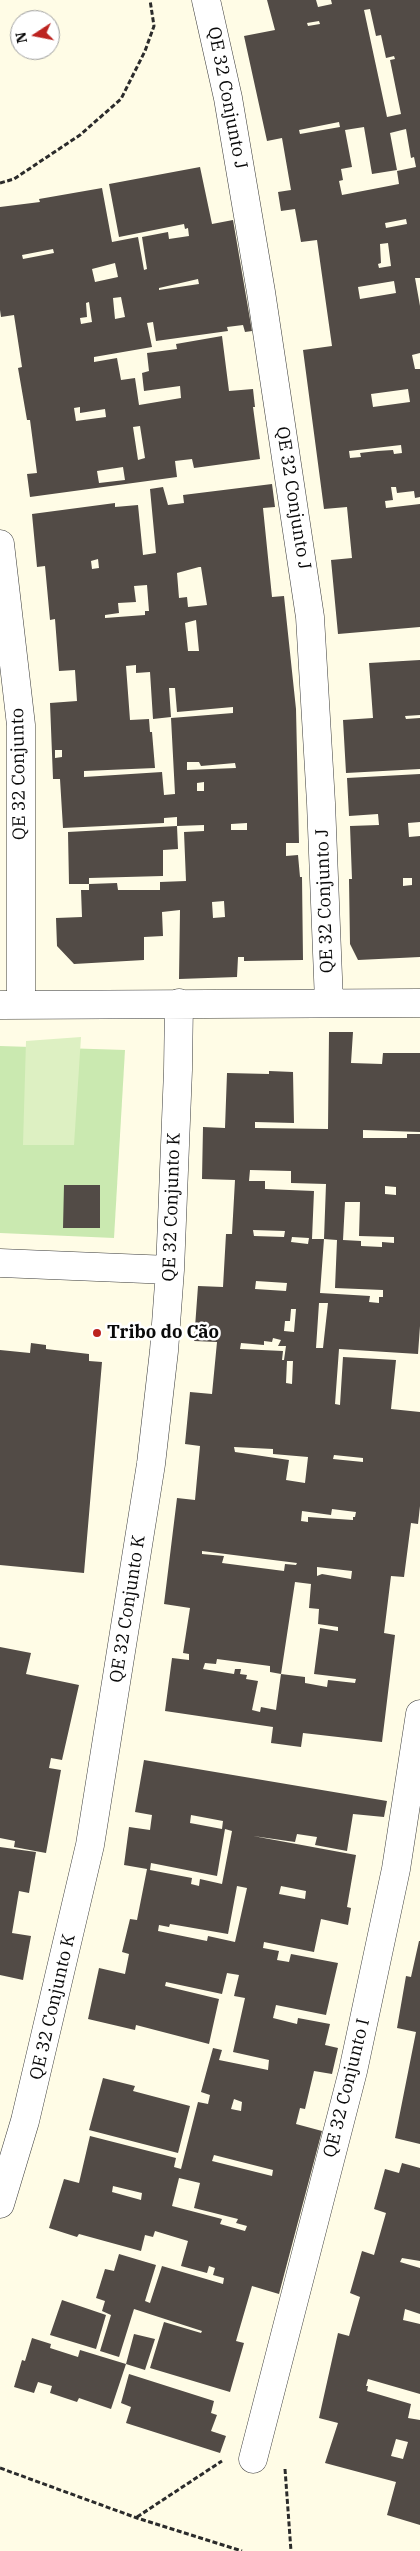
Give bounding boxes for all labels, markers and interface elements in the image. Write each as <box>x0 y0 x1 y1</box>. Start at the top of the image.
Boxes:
north arrow <box>10 10 60 60</box>
street label: QE 32 Conjunto J <box>203 25 251 171</box>
text: N <box>11 31 31 45</box>
street label: QE 32 Conjunto J <box>271 425 315 571</box>
street label: QE 32 Conjunto <box>7 708 31 840</box>
street label: QE 32 Conjunto J <box>312 828 338 974</box>
street label: QE 32 Conjunto K <box>159 1132 185 1282</box>
place label: Tribo do Cão <box>107 1322 219 1344</box>
marker: Tribo do Cão <box>91 1327 103 1339</box>
street label: QE 32 Conjunto K <box>106 1534 150 1684</box>
street label: QE 32 Conjunto K <box>26 1932 80 2082</box>
street label: QE 32 Conjunto I <box>319 2016 375 2160</box>

